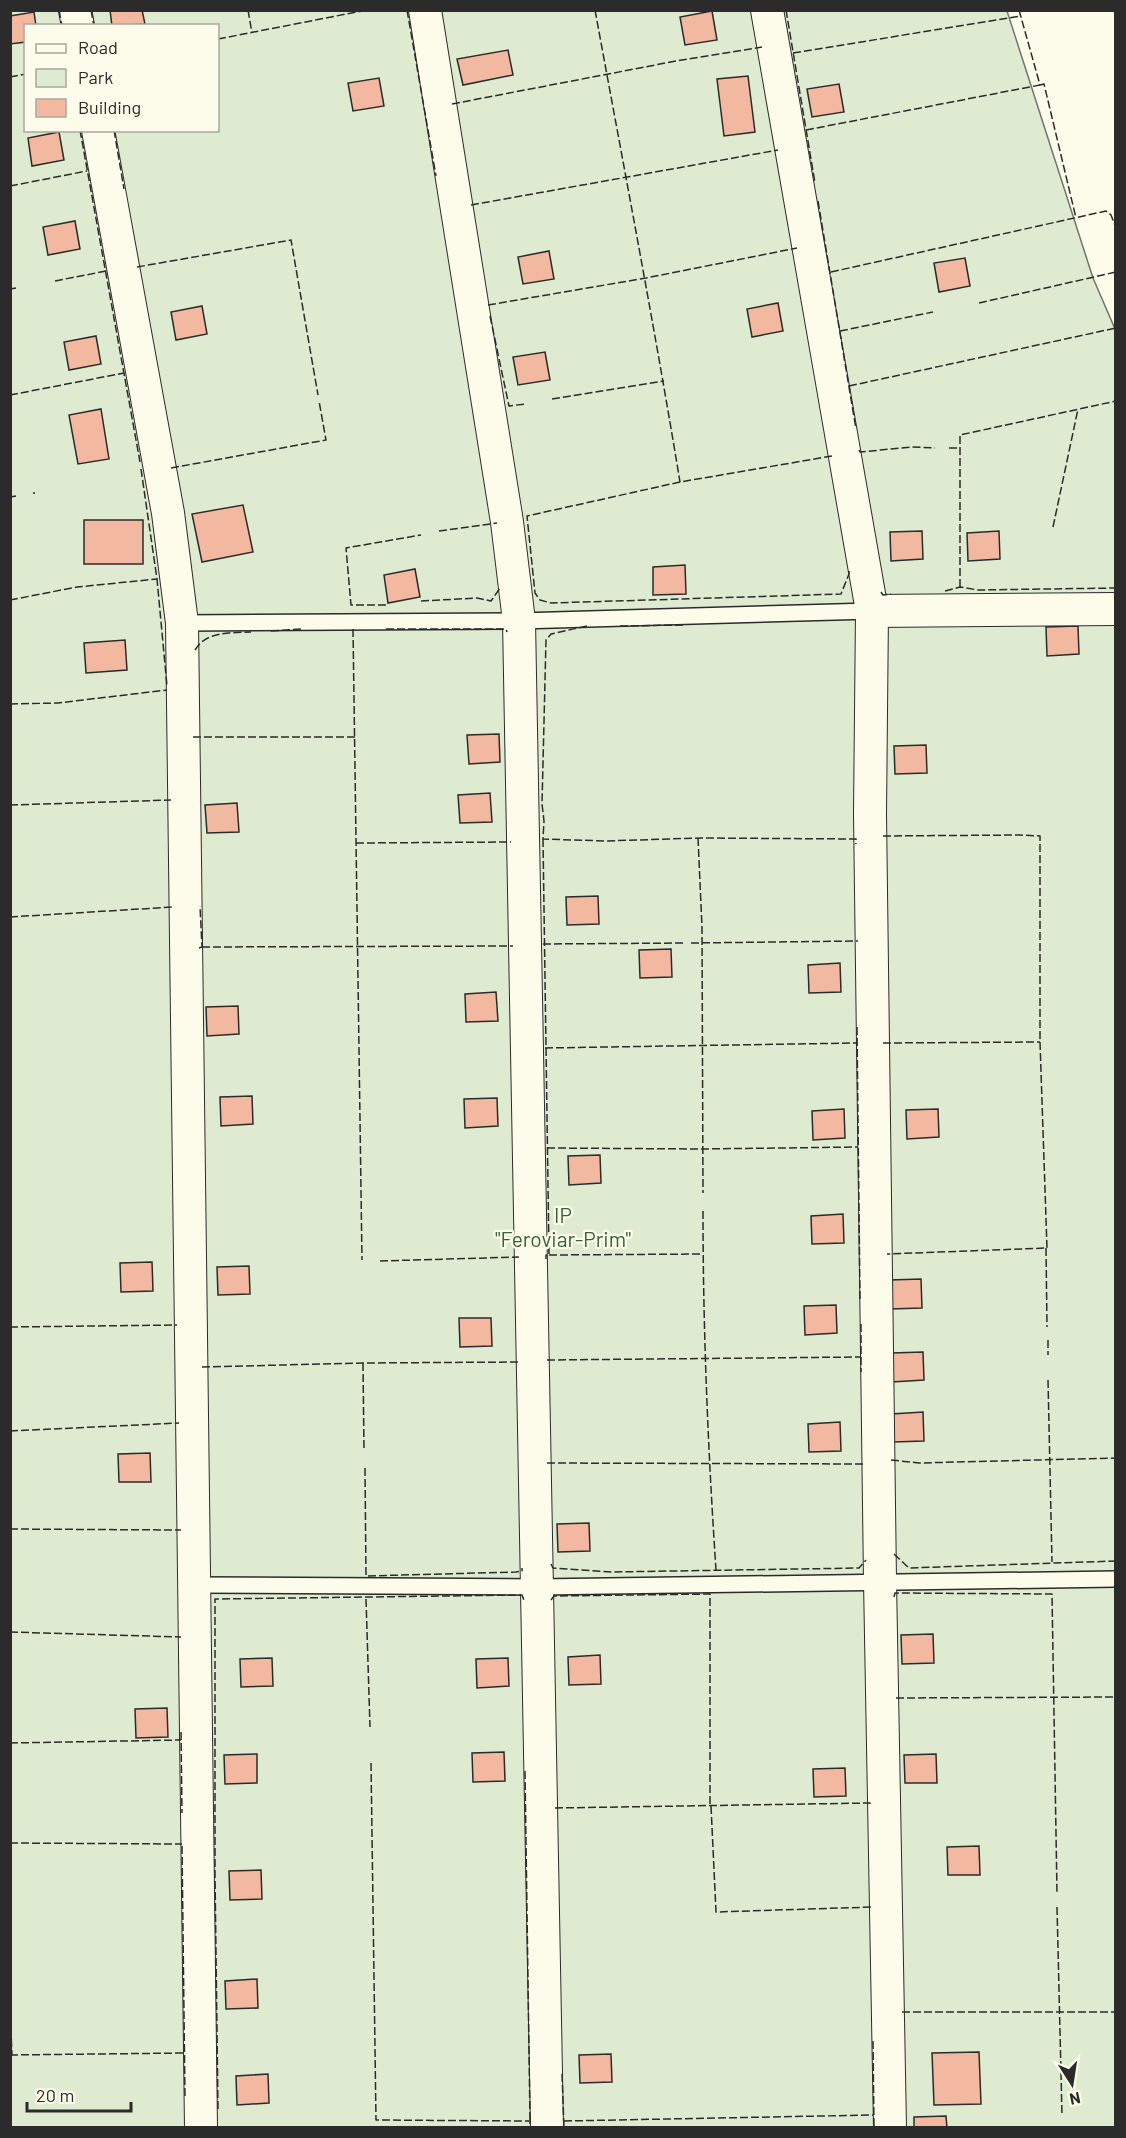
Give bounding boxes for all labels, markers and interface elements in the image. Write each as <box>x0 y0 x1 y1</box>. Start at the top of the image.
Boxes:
legend <box>24 24 219 132</box>
text: Road <box>78 36 118 58</box>
text: Park <box>78 66 113 88</box>
text: Building <box>78 96 141 118</box>
park label: IP "Feroviar-Prim" <box>495 1202 631 1251</box>
north arrow <box>1042 2054 1102 2114</box>
scale bar <box>27 2075 130 2113</box>
text: 20 m <box>36 2084 74 2106</box>
text: N <box>1068 2089 1082 2110</box>

